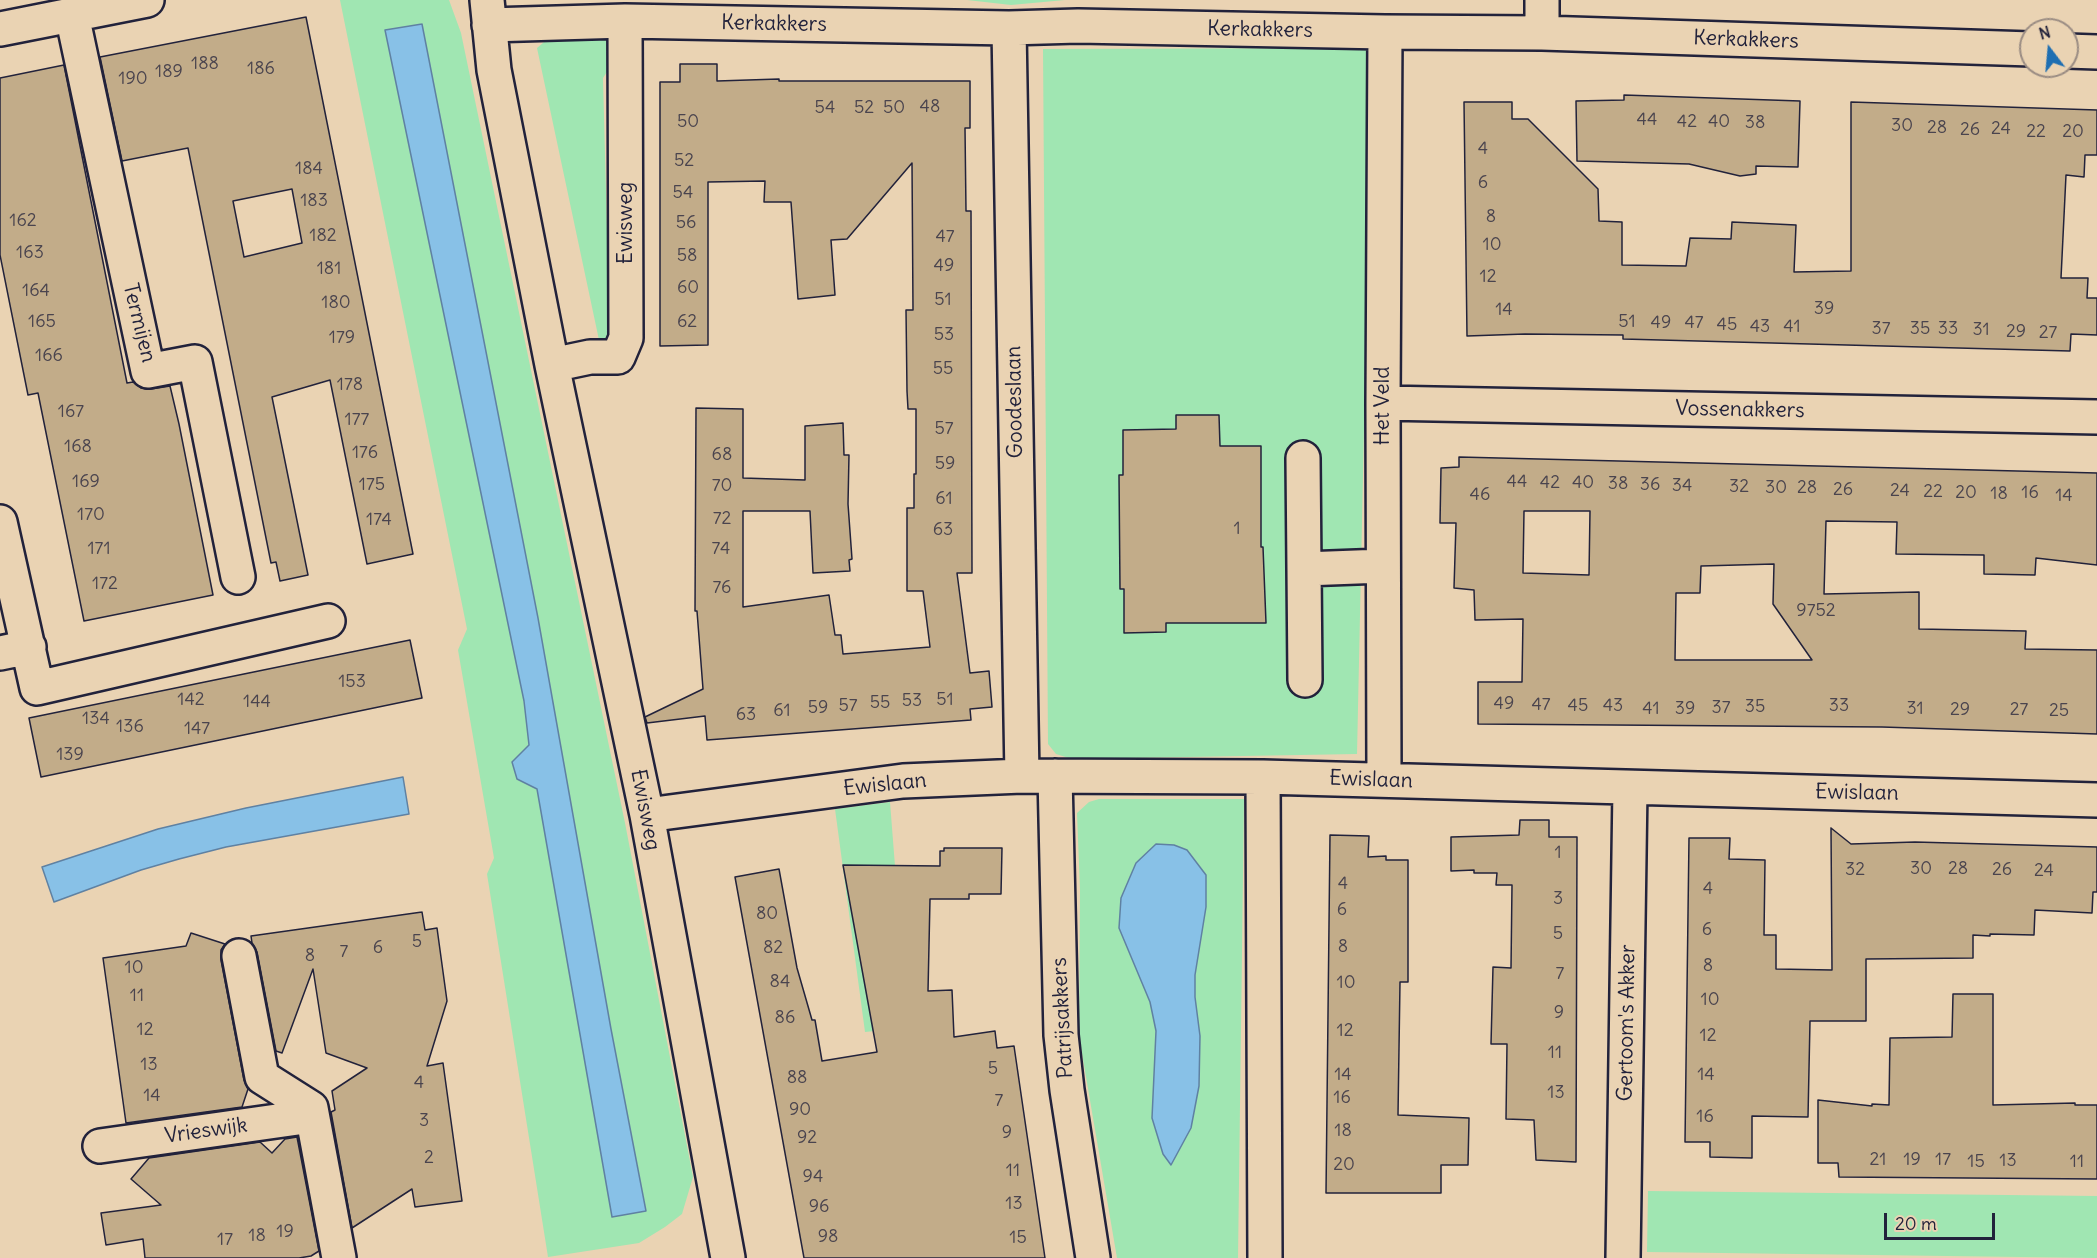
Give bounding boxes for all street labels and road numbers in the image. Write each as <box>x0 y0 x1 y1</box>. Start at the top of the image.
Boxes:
street label: Kerkakkers <box>721 10 827 38</box>
street label: Kerkakkers <box>1207 16 1313 44</box>
street label: Kerkakkers <box>1693 26 1799 54</box>
street label: Ewisweg <box>613 182 639 264</box>
street label: Termijen <box>117 281 161 365</box>
street label: Goodeslaan <box>1001 345 1029 459</box>
street label: Het Veld <box>1370 366 1396 446</box>
street label: Vossenakkers <box>1675 396 1805 424</box>
street label: Ewislaan <box>1329 766 1413 794</box>
street label: Ewisweg <box>625 767 665 853</box>
street label: Ewislaan <box>842 768 928 802</box>
street label: Ewislaan <box>1815 780 1899 806</box>
street label: Gertoom's Akker <box>1613 944 1641 1102</box>
street label: Patrijsakkers <box>1047 957 1079 1079</box>
street label: Vrieswijk <box>163 1113 249 1149</box>

